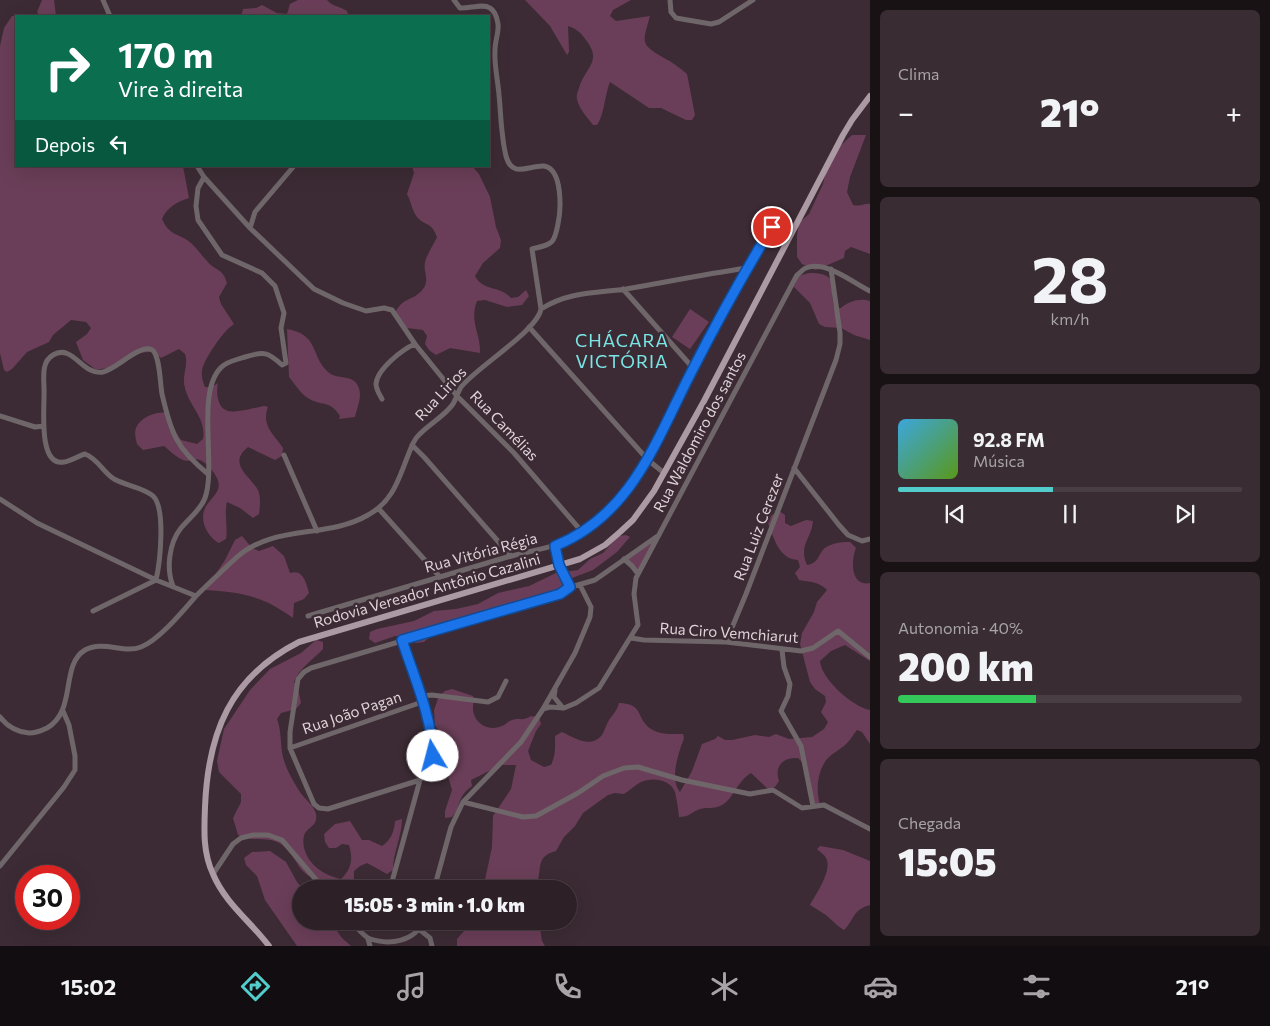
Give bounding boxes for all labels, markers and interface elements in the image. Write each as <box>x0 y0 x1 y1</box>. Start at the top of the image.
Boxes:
text: 170 m <box>118 32 213 75</box>
icon: right <box>35 35 100 100</box>
text: Clima <box>898 64 939 83</box>
text: Vire à direita <box>118 75 243 102</box>
text: 21° <box>1040 88 1100 135</box>
text: − <box>898 95 914 129</box>
text: + <box>1226 95 1242 129</box>
icon: left <box>105 130 133 158</box>
text: Depois <box>35 133 95 156</box>
pin <box>751 206 793 248</box>
icon: arrive <box>758 213 786 241</box>
text: 28 <box>1032 237 1108 316</box>
text: km/h <box>1051 309 1089 328</box>
district label: CHÁCARA VICTÓRIA <box>575 329 669 372</box>
street label: Rua Waldomiro dos santos <box>649 348 749 515</box>
street label: Rua Lirios <box>411 363 470 424</box>
street label: Rua Camélias <box>467 386 543 464</box>
text: 92.8 FM <box>973 428 1045 451</box>
text: Música <box>973 451 1025 470</box>
street label: Rua Luiz Cerezer <box>729 470 787 583</box>
icon: previous <box>941 500 969 528</box>
icon: pause <box>1056 500 1084 528</box>
icon: next <box>1171 500 1199 528</box>
street label: Rua Vitória Régia <box>422 528 539 576</box>
street label: Rodovia Vereador Antônio Cazalini <box>311 549 542 631</box>
street label: Rua Ciro Vemchiarut <box>659 618 799 646</box>
text: Autonomia · 40% <box>898 618 1023 637</box>
text: 200 km <box>898 642 1034 689</box>
street label: Rua João Pagan <box>300 687 404 737</box>
position arrow <box>406 729 458 781</box>
text: Chegada <box>898 813 961 832</box>
text: 15:05 <box>898 837 997 884</box>
speed limit sign: 30 <box>15 865 80 930</box>
text: 15:05 · 3 min · 1.0 km <box>344 893 525 916</box>
icon: directions <box>238 969 273 1004</box>
icon: music <box>394 969 429 1004</box>
icon: phone <box>550 969 585 1004</box>
icon: climate <box>707 969 742 1004</box>
icon: car <box>863 969 898 1004</box>
icon: filters <box>1019 969 1054 1004</box>
text: 15:02 <box>61 973 116 1000</box>
text: 21° <box>1176 973 1209 1000</box>

